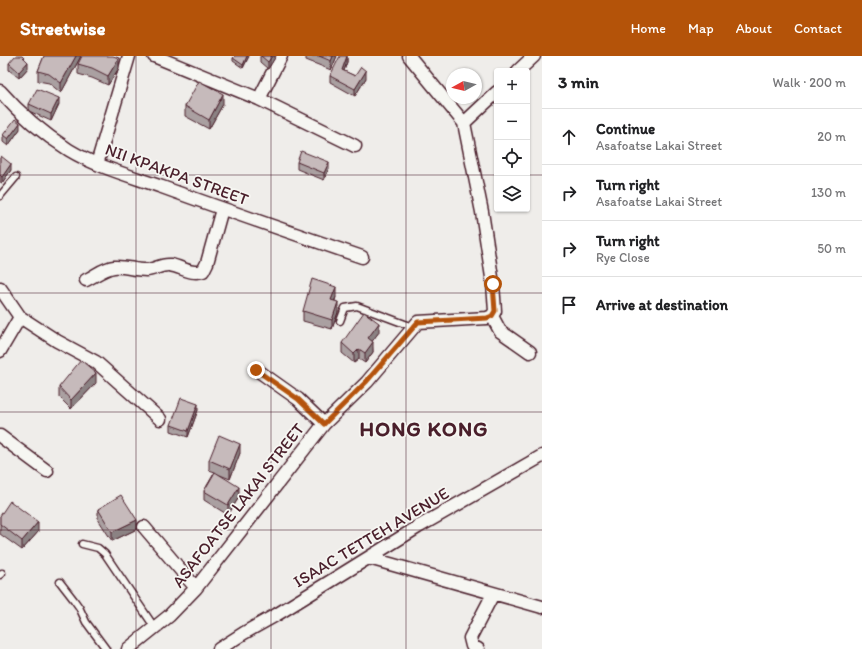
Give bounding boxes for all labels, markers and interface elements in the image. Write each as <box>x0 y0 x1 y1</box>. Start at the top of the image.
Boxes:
text: Streetwise <box>20 17 106 40</box>
text: Home <box>631 20 666 37</box>
text: Map <box>688 20 714 37</box>
text: About <box>736 20 772 37</box>
text: Contact <box>794 20 842 37</box>
north arrow <box>446 68 482 104</box>
map controls <box>494 68 530 212</box>
button: + <box>494 68 530 104</box>
text: 3 min <box>558 72 599 92</box>
text: Walk · 200 m <box>773 75 846 90</box>
button: − <box>494 104 530 140</box>
text: Continue <box>596 120 655 138</box>
icon: ahead <box>558 126 580 148</box>
text: 20 m <box>817 129 846 144</box>
text: Asafoatse Lakai Street <box>596 138 722 153</box>
street label: NII KPAKPA STREET <box>103 139 252 209</box>
button: locate <box>494 140 530 176</box>
button: layers <box>494 176 530 212</box>
text: Turn right <box>596 176 660 194</box>
icon: right <box>558 182 580 204</box>
text: 130 m <box>811 185 846 200</box>
text: Asafoatse Lakai Street <box>596 194 722 209</box>
text: Turn right <box>596 232 660 250</box>
icon: right <box>558 238 580 260</box>
text: 50 m <box>817 241 846 256</box>
text: Rye Close <box>596 250 650 265</box>
route start <box>484 275 502 293</box>
icon: arrive <box>558 294 580 316</box>
text: Arrive at destination <box>596 296 728 314</box>
route end <box>247 361 265 379</box>
district label: HONG KONG <box>359 416 489 441</box>
street label: ASAFOATSE LAKAI STREET <box>168 418 309 591</box>
street label: ISAAC TETTEH AVENUE <box>290 483 452 591</box>

